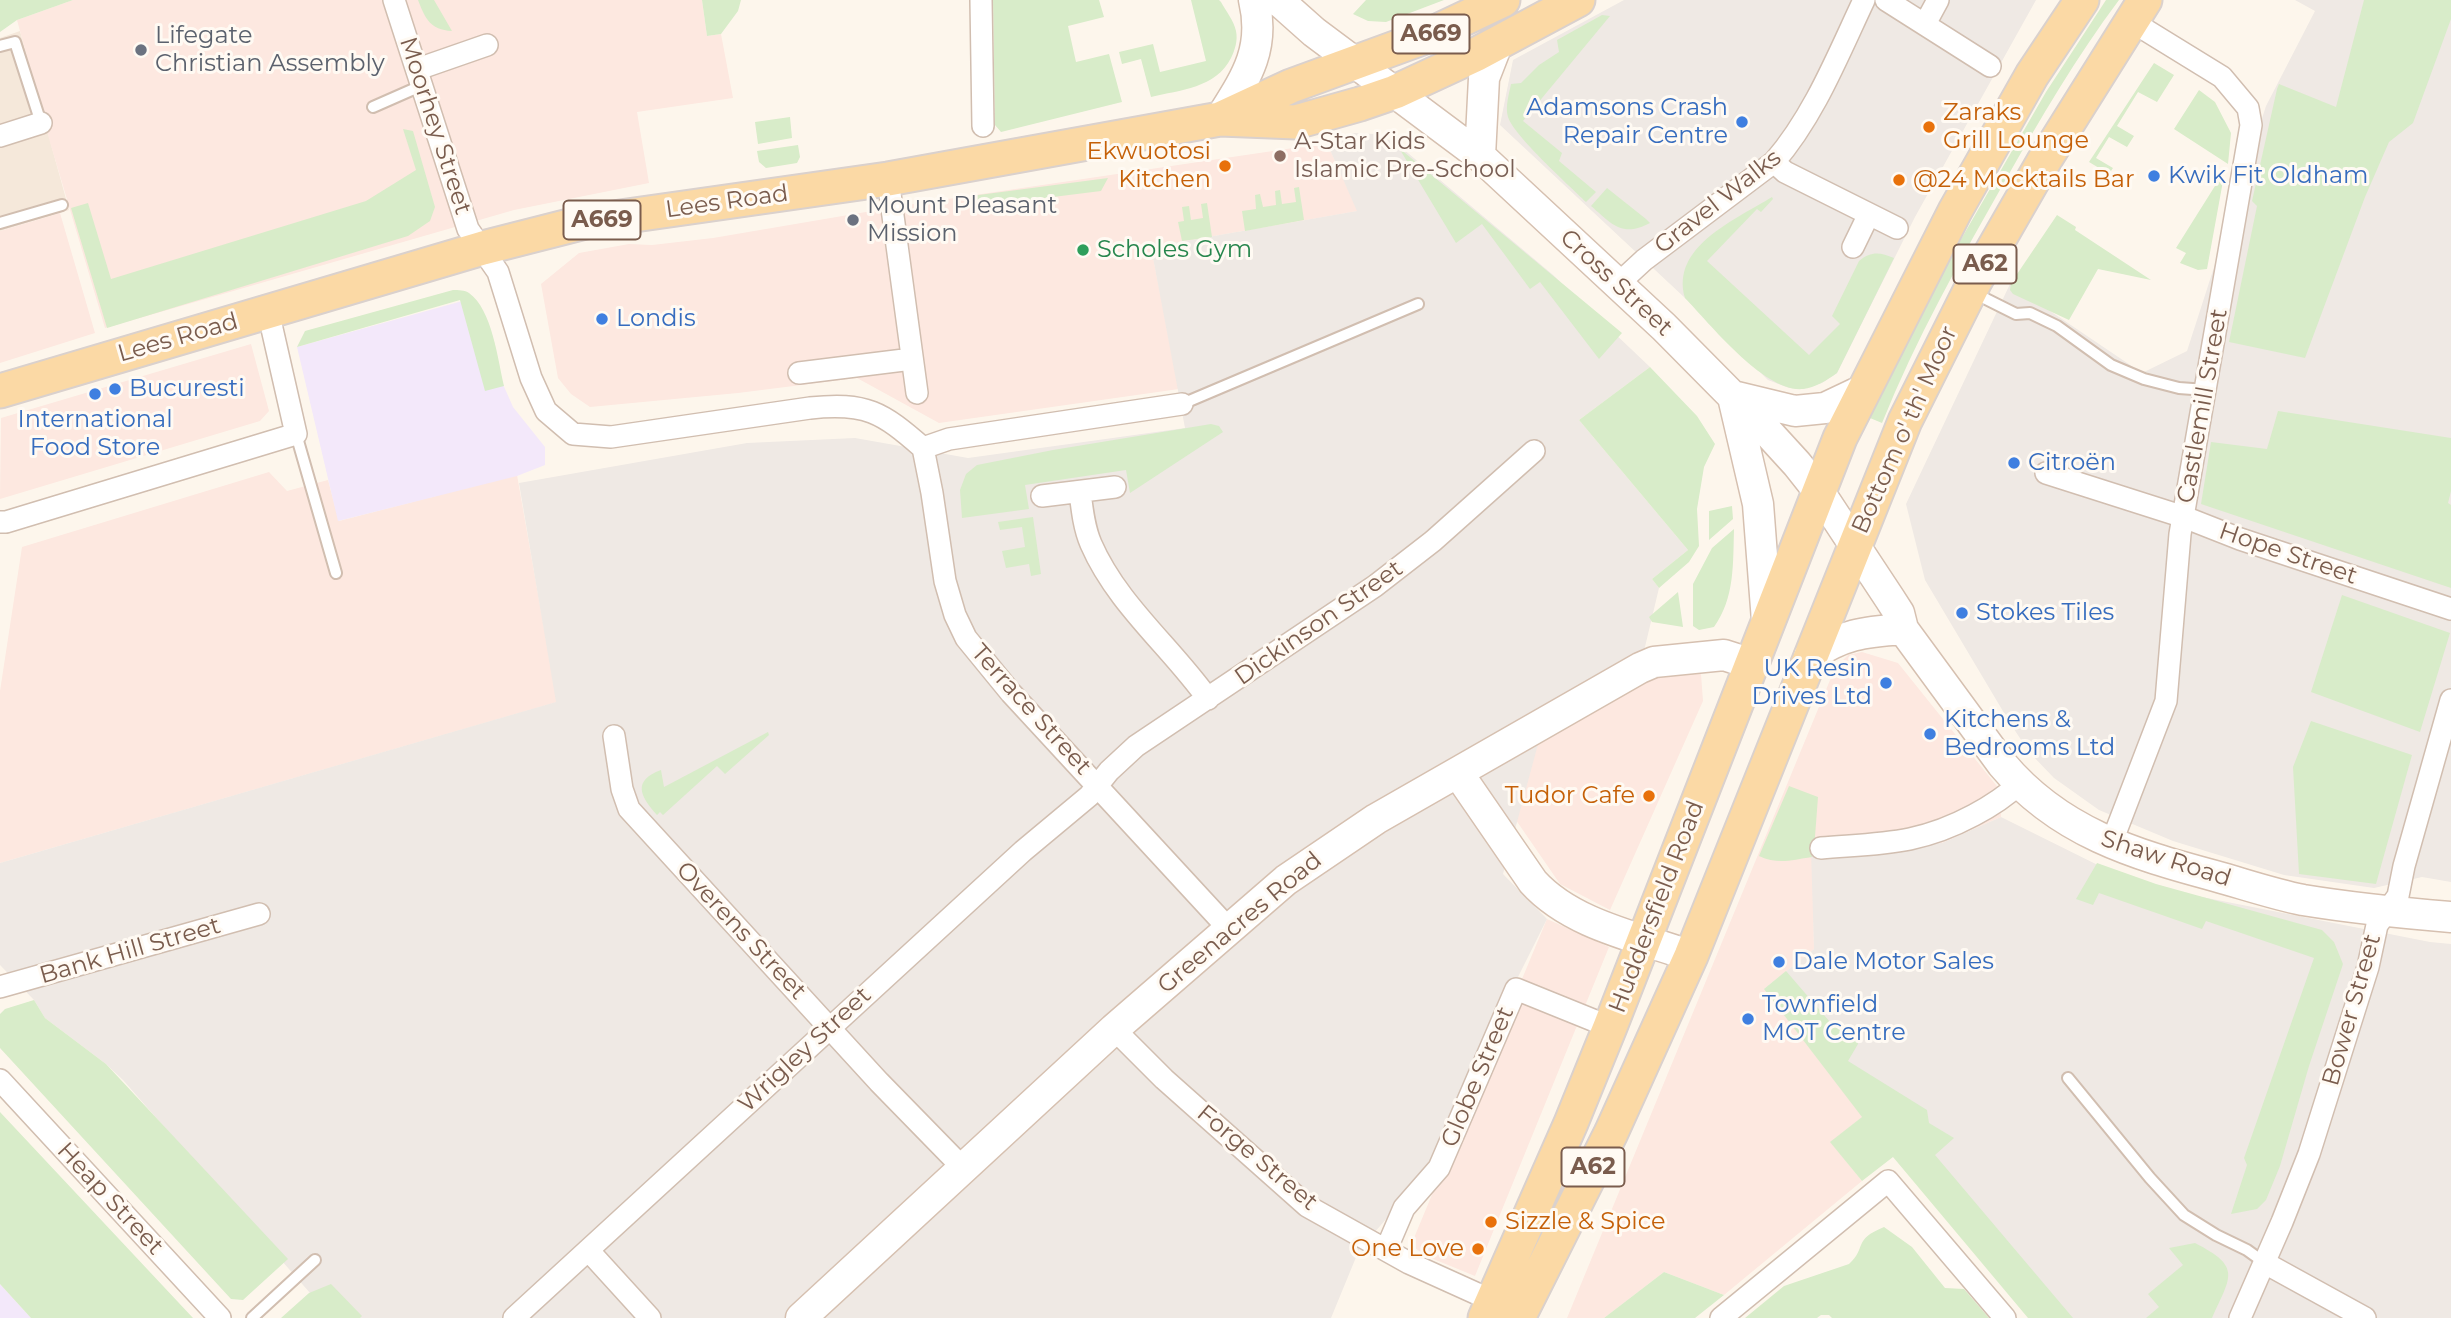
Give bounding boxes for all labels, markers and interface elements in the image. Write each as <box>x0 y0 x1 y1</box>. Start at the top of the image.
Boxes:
road number: A669 <box>1392 14 1470 54</box>
place label: Lifegate Christian Assembly <box>155 22 385 78</box>
street label: Moorhey Street <box>393 34 477 218</box>
marker: Lifegate Christian Assembly <box>133 42 149 58</box>
place label: Adamsons Crash Repair Centre <box>1526 94 1728 150</box>
place label: Zaraks Grill Lounge <box>1943 99 2089 155</box>
marker: Adamsons Crash Repair Centre <box>1734 114 1750 130</box>
marker: Zaraks Grill Lounge <box>1921 119 1937 135</box>
place label: A-Star Kids Islamic Pre-School <box>1294 128 1516 184</box>
place label: Ekwuotosi Kitchen <box>1086 138 1211 194</box>
street label: Gravel Walks <box>1649 144 1787 260</box>
marker: A-Star Kids Islamic Pre-School <box>1272 148 1288 164</box>
marker: Ekwuotosi Kitchen <box>1217 158 1233 174</box>
place label: Kwik Fit Oldham <box>2168 162 2369 190</box>
place label: @24 Mocktails Bar <box>1913 166 2135 194</box>
marker: Kwik Fit Oldham <box>2146 168 2162 184</box>
marker: @24 Mocktails Bar <box>1891 172 1907 188</box>
street label: Lees Road <box>664 179 790 225</box>
place label: Mount Pleasant Mission <box>867 192 1057 248</box>
road number: A669 <box>564 200 640 240</box>
marker: Mount Pleasant Mission <box>845 212 861 228</box>
street label: Cross Street <box>1554 223 1678 343</box>
place label: Scholes Gym <box>1097 236 1252 264</box>
marker: Scholes Gym <box>1075 242 1091 258</box>
road number: A62 <box>1954 244 2016 284</box>
place label: Londis <box>616 305 696 333</box>
street label: Castlemill Street <box>2172 306 2234 506</box>
street label: Lees Road <box>115 307 241 369</box>
marker: Londis <box>594 311 610 327</box>
street label: Bottom o' th' Moor <box>1846 322 1964 538</box>
place label: Bucuresti <box>129 375 245 403</box>
marker: Bucuresti <box>107 381 123 397</box>
marker: International Food Store <box>87 386 103 402</box>
place label: International Food Store <box>17 406 173 462</box>
place label: Citroën <box>2028 449 2116 477</box>
marker: Citroën <box>2006 455 2022 471</box>
street label: Hope Street <box>2215 517 2361 591</box>
street label: Dickinson Street <box>1229 554 1409 692</box>
place label: Stokes Tiles <box>1976 599 2114 627</box>
marker: Stokes Tiles <box>1954 605 1970 621</box>
street label: Terrace Street <box>965 639 1097 781</box>
place label: UK Resin Drives Ltd <box>1752 655 1872 711</box>
marker: UK Resin Drives Ltd <box>1878 675 1894 691</box>
place label: Kitchens & Bedrooms Ltd <box>1944 706 2115 762</box>
marker: Kitchens & Bedrooms Ltd <box>1922 726 1938 742</box>
place label: Tudor Cafe <box>1505 782 1635 810</box>
marker: Tudor Cafe <box>1641 788 1657 804</box>
street label: Huddersfield Road <box>1603 797 1711 1017</box>
street label: Shaw Road <box>2097 824 2235 894</box>
street label: Greenacres Road <box>1152 846 1328 1000</box>
street label: Overens Street <box>670 856 812 1006</box>
street label: Bank Hill Street <box>36 911 224 991</box>
street label: Bower Street <box>2317 931 2387 1089</box>
place label: Dale Motor Sales <box>1793 948 1994 976</box>
marker: Dale Motor Sales <box>1771 954 1787 970</box>
street label: Wrigley Street <box>733 981 877 1119</box>
place label: Townfield MOT Centre <box>1762 991 1906 1047</box>
street label: Globe Street <box>1436 1002 1520 1152</box>
marker: Townfield MOT Centre <box>1740 1011 1756 1027</box>
street label: Forge Street <box>1191 1099 1323 1217</box>
street label: Heap Street <box>51 1137 169 1261</box>
road number: A62 <box>1562 1148 1624 1186</box>
place label: Sizzle & Spice <box>1505 1208 1666 1236</box>
marker: Sizzle & Spice <box>1483 1214 1499 1230</box>
place label: One Love <box>1351 1235 1464 1263</box>
marker: One Love <box>1470 1241 1486 1257</box>

